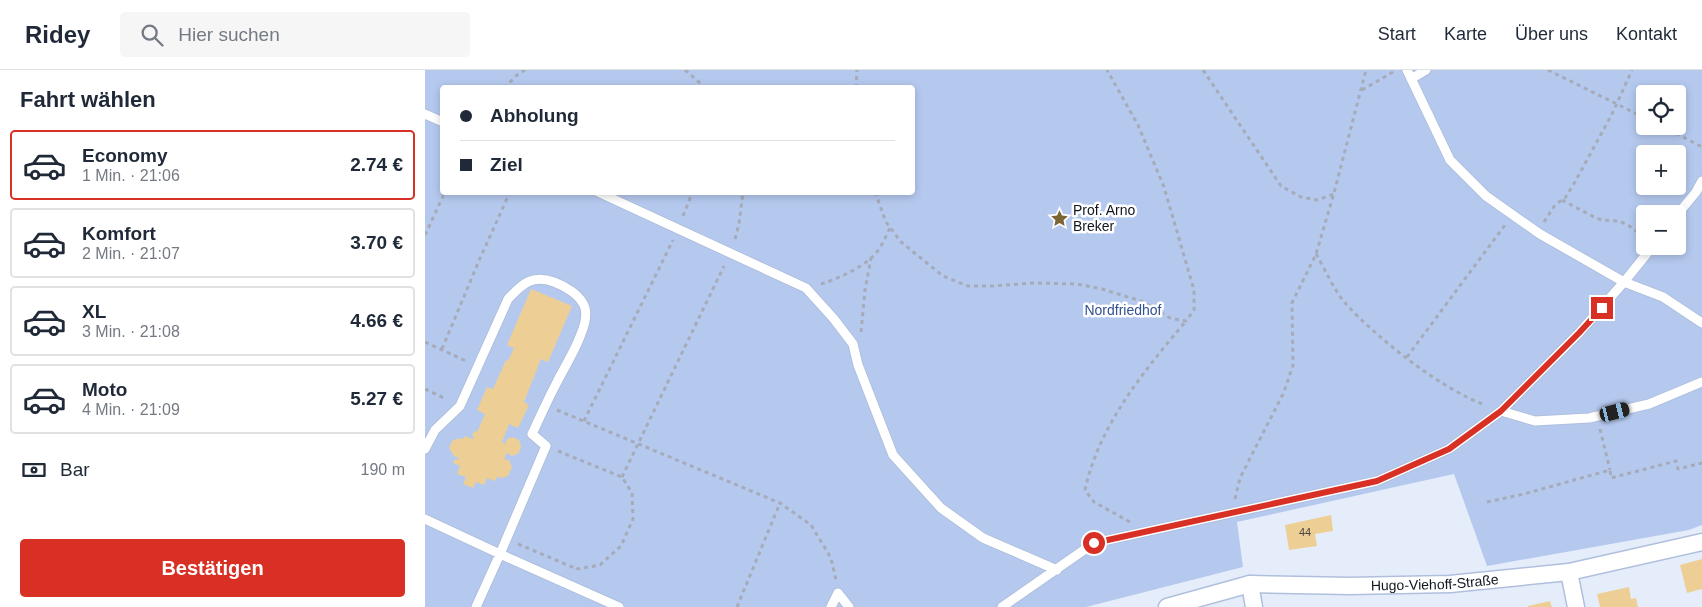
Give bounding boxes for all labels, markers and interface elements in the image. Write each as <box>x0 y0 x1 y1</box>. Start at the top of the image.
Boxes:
search box <box>120 12 470 57</box>
text: Ridey <box>25 21 90 48</box>
icon: search <box>138 21 166 49</box>
text: Hier suchen <box>178 24 280 45</box>
text: Start <box>1378 24 1416 44</box>
text: Karte <box>1444 24 1487 44</box>
text: Über uns <box>1515 24 1588 44</box>
text: Kontakt <box>1616 24 1677 44</box>
map controls <box>1636 85 1686 255</box>
button: locate <box>1636 85 1686 135</box>
text: Fahrt wählen <box>20 87 156 112</box>
text: Abholung <box>490 105 579 126</box>
icon: car <box>22 143 67 188</box>
text: Economy <box>82 145 168 166</box>
button: + <box>1636 145 1686 195</box>
text: 2.74 € <box>350 154 403 175</box>
text: Ziel <box>490 154 523 175</box>
text: 1 Min. · 21:06 <box>82 167 180 184</box>
place label: Prof. Arno Breker <box>1073 202 1135 234</box>
button: − <box>1636 205 1686 255</box>
place icon: Prof. Arno Breker <box>1049 208 1069 228</box>
icon: car <box>22 221 67 266</box>
text: Komfort <box>82 223 156 244</box>
text: 3.70 € <box>350 232 403 253</box>
text: 2 Min. · 21:07 <box>82 245 180 262</box>
route end <box>1591 297 1613 319</box>
icon: car <box>22 299 67 344</box>
text: XL <box>82 301 106 322</box>
park label: Nordfriedhof <box>1084 302 1162 318</box>
text: 4.66 € <box>350 310 403 331</box>
text: 3 Min. · 21:08 <box>82 323 180 340</box>
icon: car <box>22 377 67 422</box>
text: Moto <box>82 379 127 400</box>
text: 5.27 € <box>350 388 403 409</box>
text: 4 Min. · 21:09 <box>82 401 180 418</box>
car <box>1598 401 1631 423</box>
icon: cash <box>20 456 48 484</box>
text: Bar <box>60 459 90 480</box>
text: 190 m <box>361 461 405 478</box>
house number: 44 <box>1299 526 1311 538</box>
route start <box>1083 532 1105 554</box>
button: Bestätigen <box>20 539 405 597</box>
street label: Hugo-Viehoff-Straße <box>1371 571 1500 594</box>

